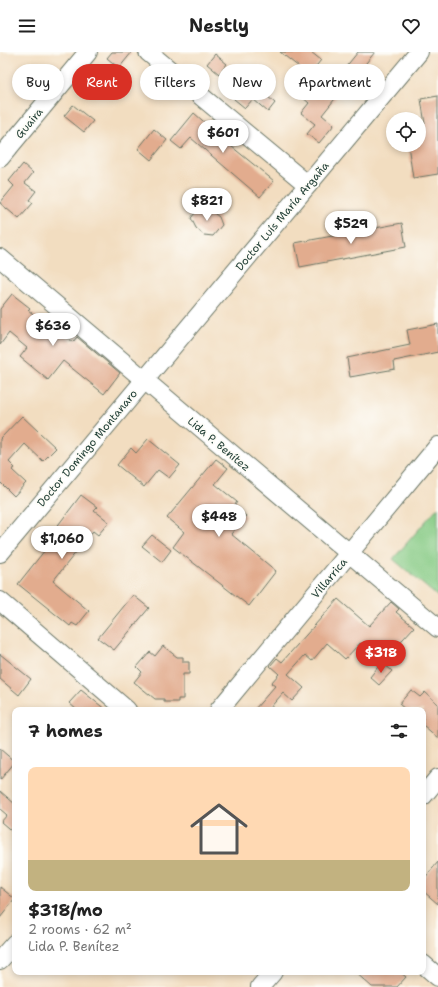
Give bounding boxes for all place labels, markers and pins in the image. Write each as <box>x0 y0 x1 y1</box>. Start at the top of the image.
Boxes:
pin: $601 <box>199 120 247 154</box>
pin: $821 <box>183 188 231 222</box>
pin: $529 <box>327 211 375 245</box>
pin: $636 <box>29 313 77 347</box>
pin: $448 <box>195 504 243 538</box>
pin: $1,060 <box>29 526 95 560</box>
pin: $318 <box>357 640 405 674</box>

